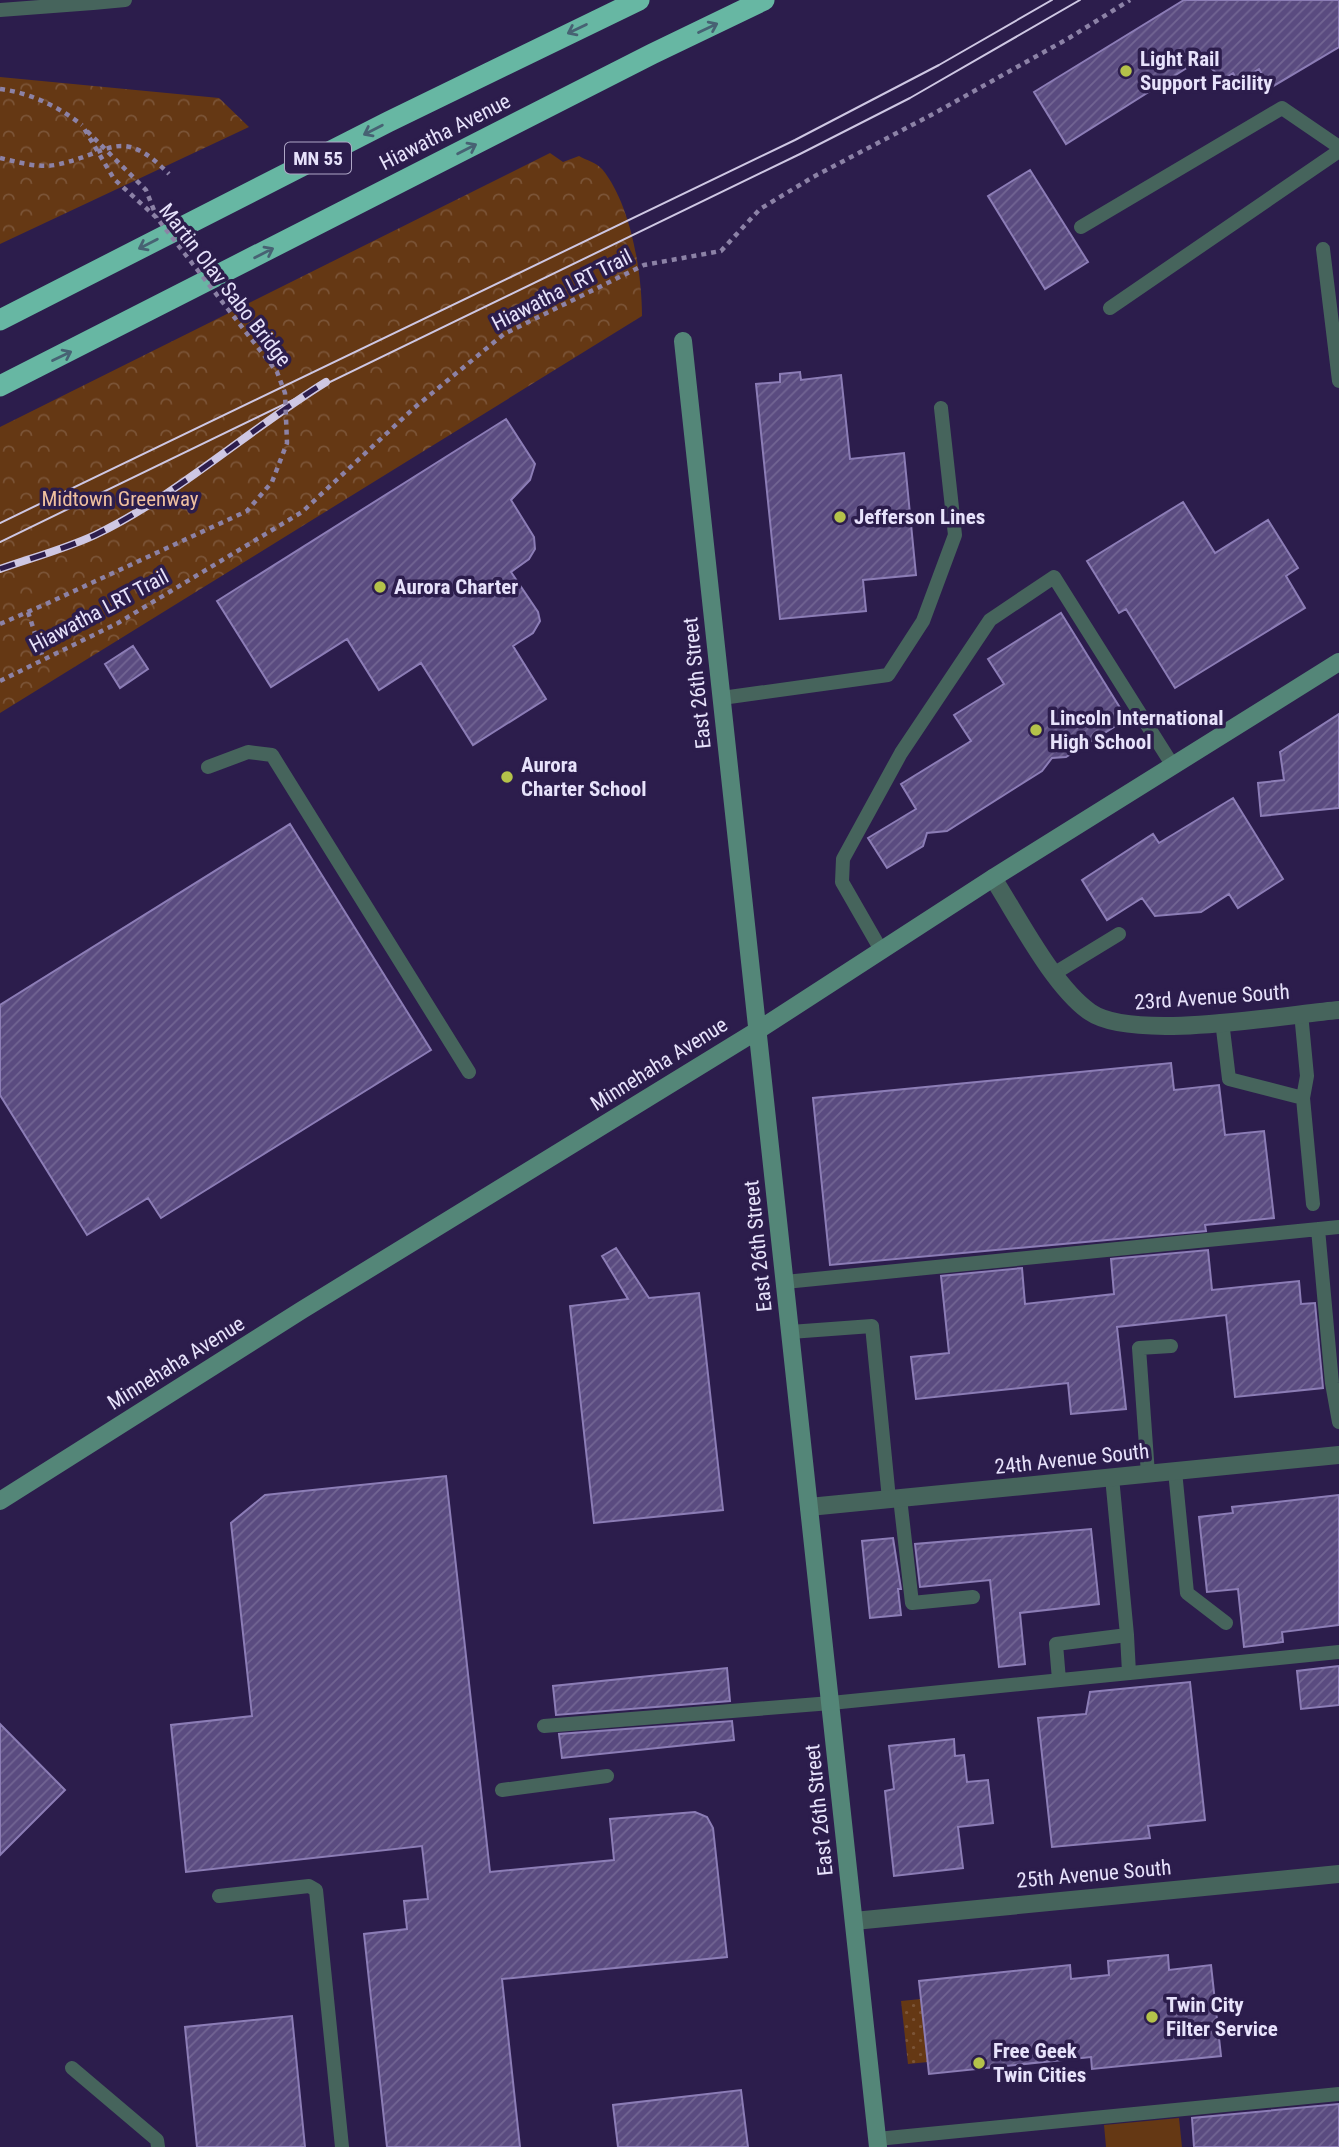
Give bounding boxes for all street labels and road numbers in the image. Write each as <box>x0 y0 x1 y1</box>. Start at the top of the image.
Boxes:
street label: Hiawatha Avenue <box>376 89 514 175</box>
road number: MN 55 <box>285 142 351 174</box>
street label: Martin Olav Sabo Bridge <box>154 199 296 371</box>
street label: Hiawatha LRT Trail <box>488 244 636 336</box>
street label: Hiawatha LRT Trail <box>25 564 173 658</box>
street label: East 26th Street <box>678 616 716 750</box>
street label: 23rd Avenue South <box>1134 980 1290 1014</box>
street label: Minnehaha Avenue <box>586 1012 732 1116</box>
street label: East 26th Street <box>739 1179 777 1313</box>
street label: Minnehaha Avenue <box>103 1311 249 1415</box>
street label: 24th Avenue South <box>994 1439 1150 1479</box>
street label: East 26th Street <box>800 1743 838 1877</box>
street label: 25th Avenue South <box>1016 1855 1172 1893</box>

